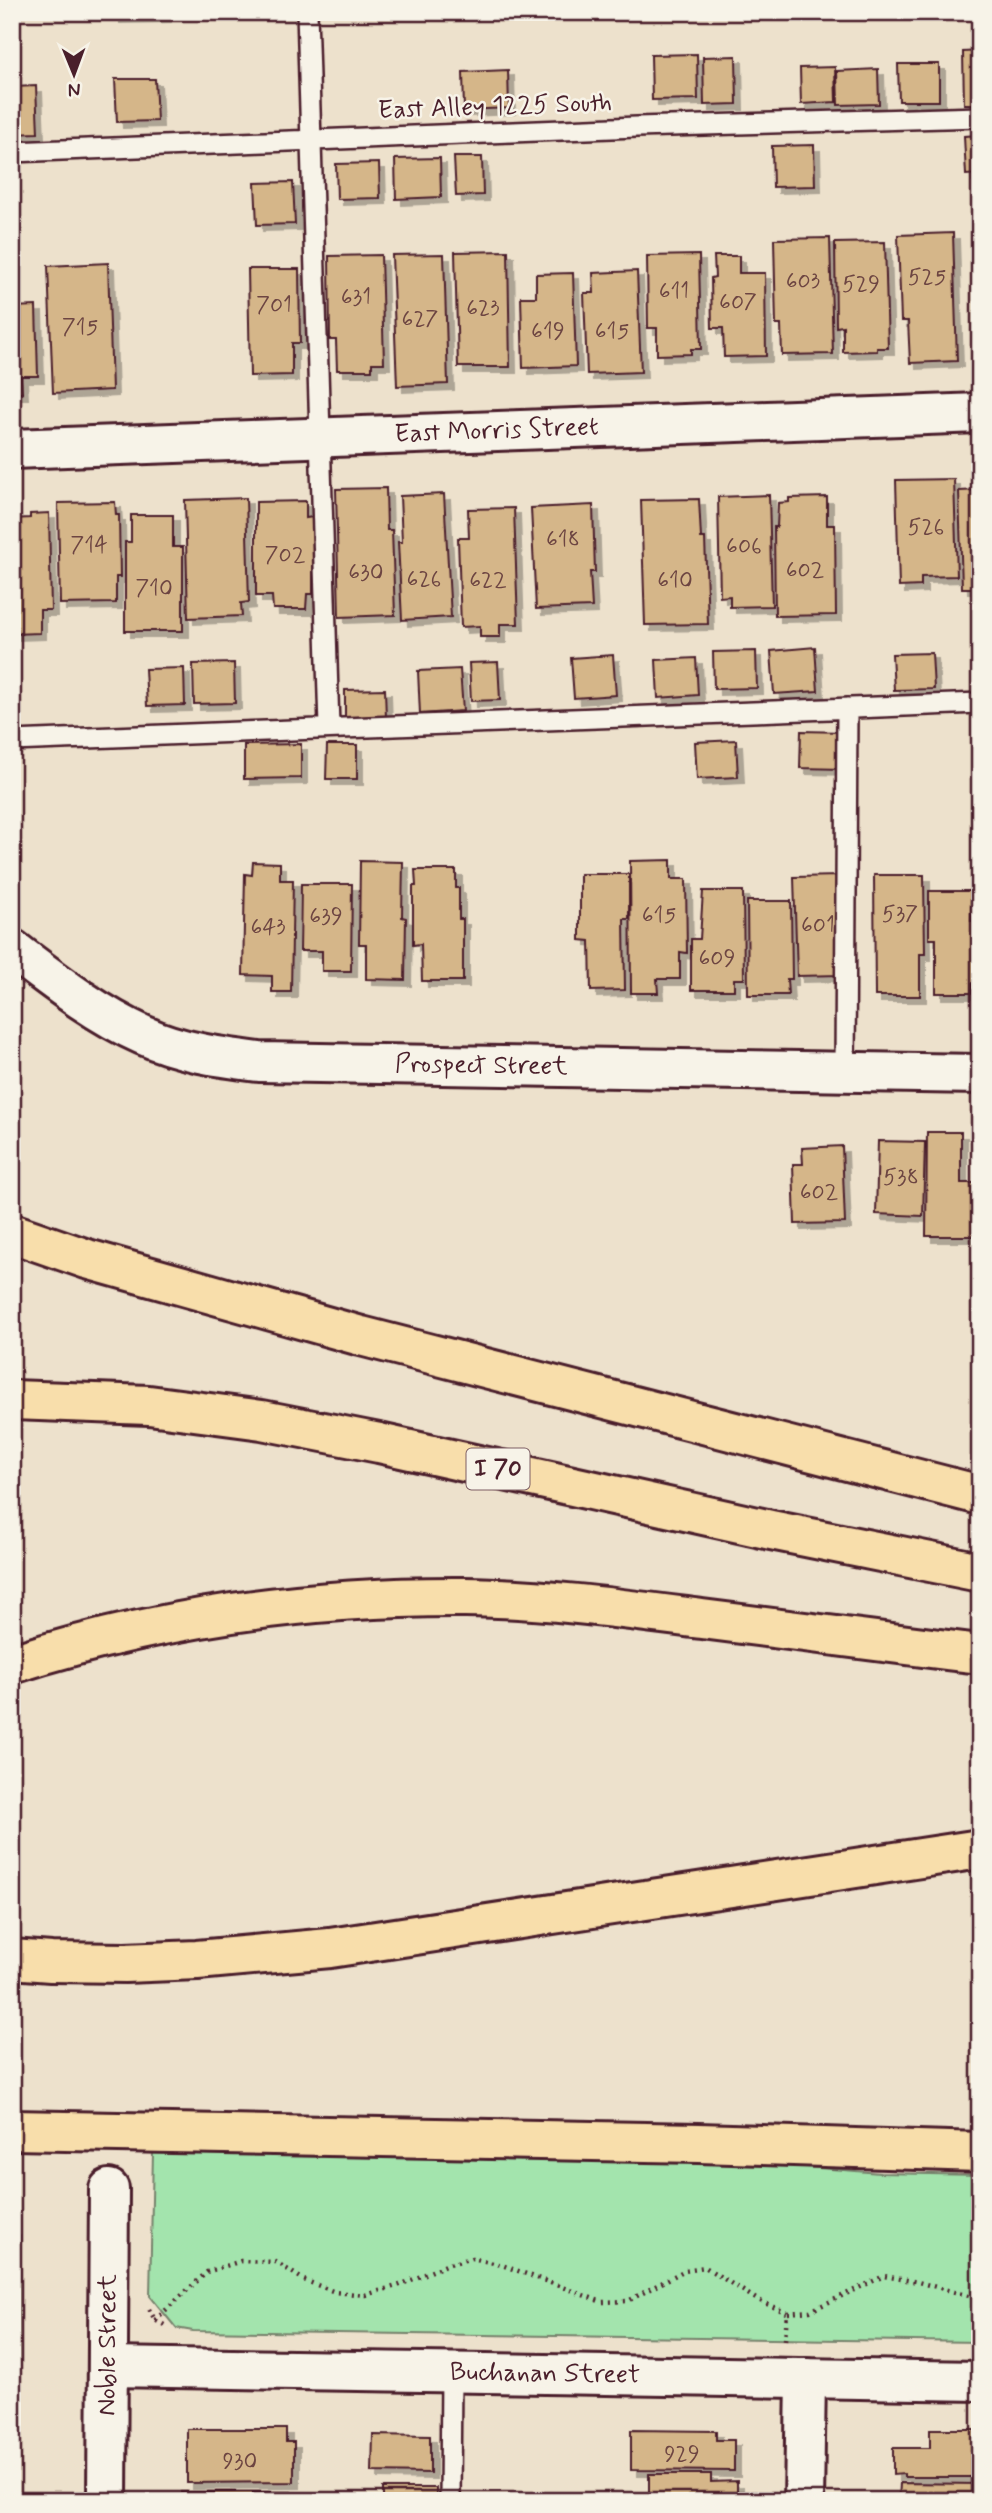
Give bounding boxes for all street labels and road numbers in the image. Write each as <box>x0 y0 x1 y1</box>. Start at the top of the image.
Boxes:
street label: East Alley 1225 South <box>377 86 613 128</box>
street label: East Morris Street <box>394 410 599 452</box>
street label: Prospect Street <box>395 1047 568 1084</box>
road number: I 70 <box>466 1448 530 1490</box>
street label: Noble Street <box>91 2274 125 2416</box>
street label: Buchanan Street <box>450 2355 640 2393</box>

